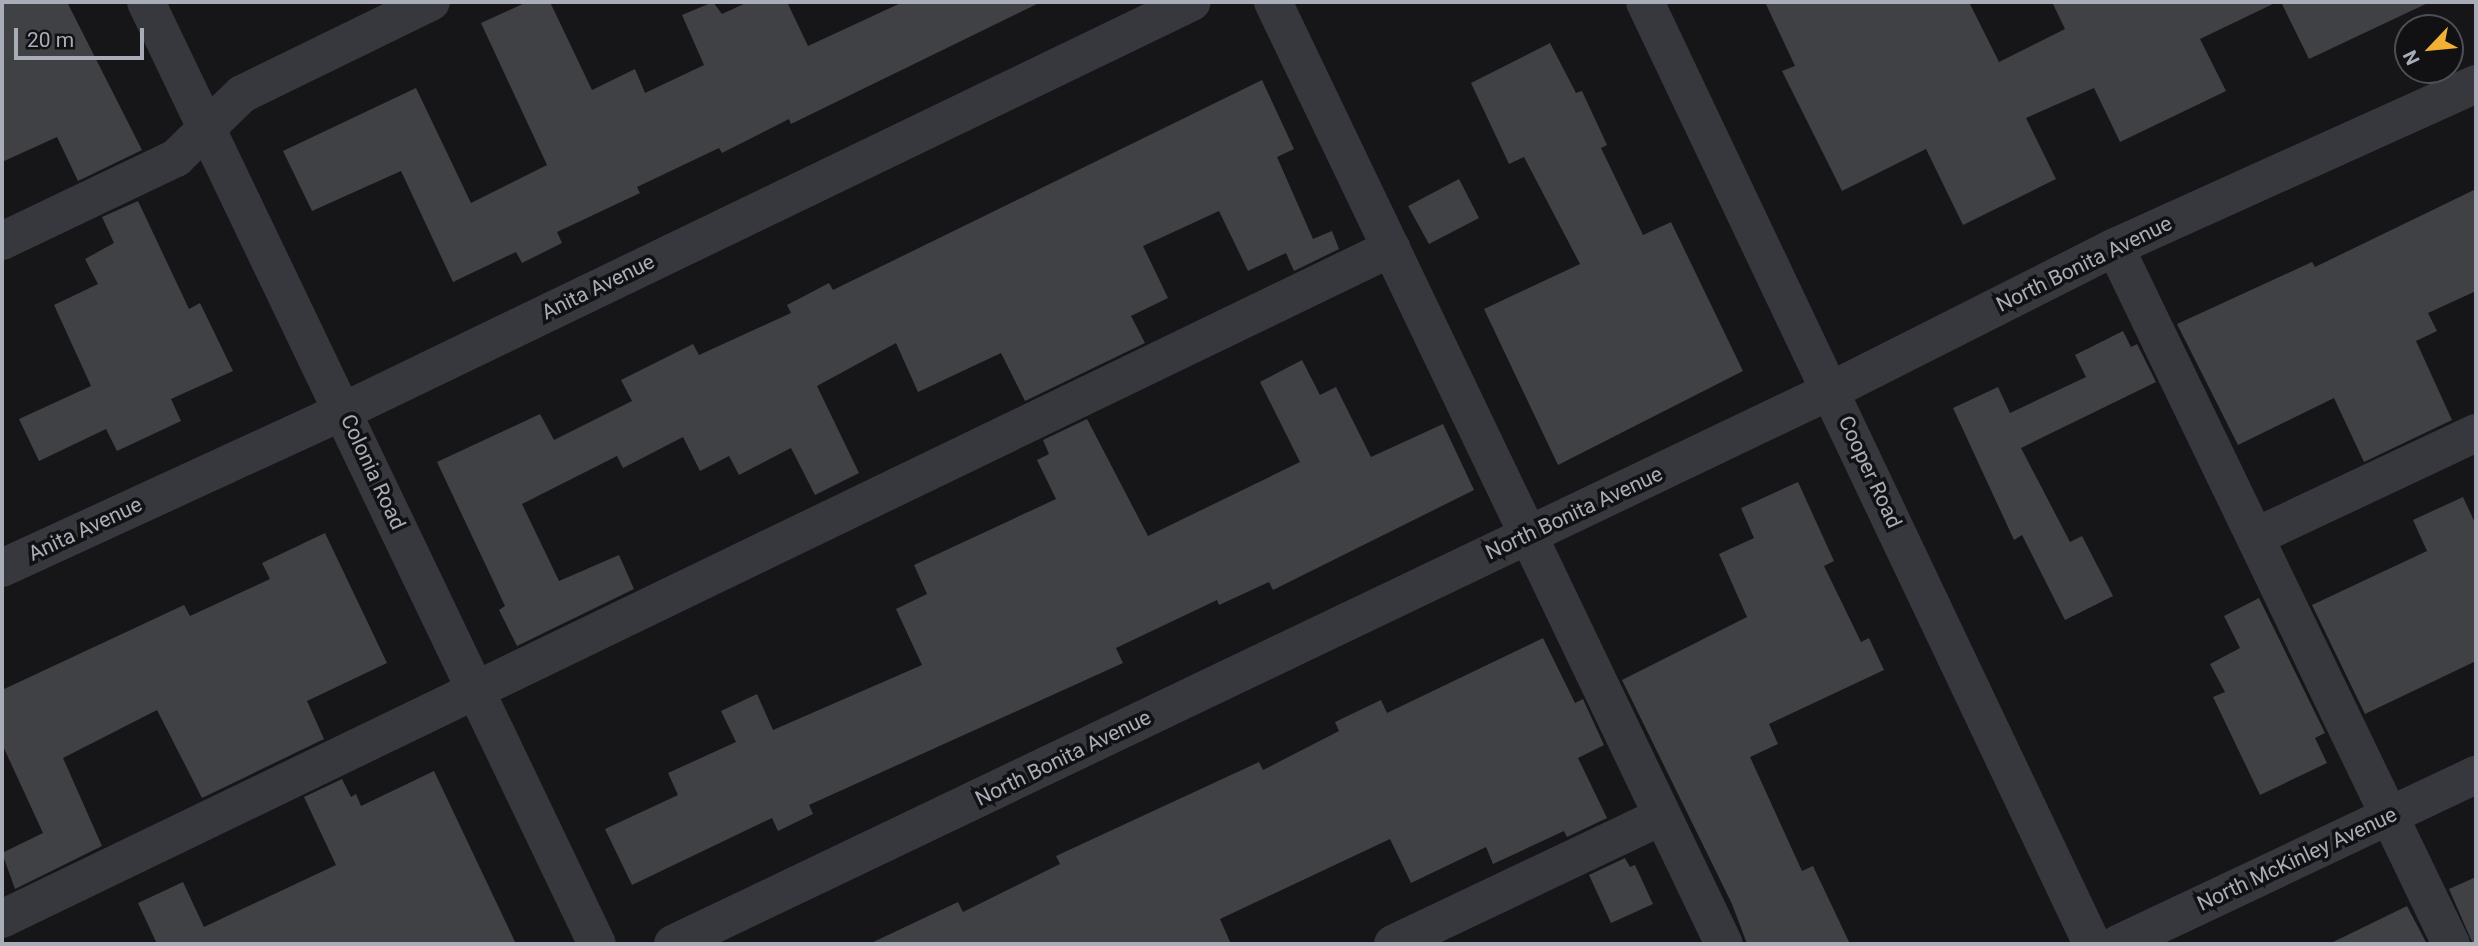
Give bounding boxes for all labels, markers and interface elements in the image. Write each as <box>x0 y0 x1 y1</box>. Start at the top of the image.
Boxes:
scale bar <box>18 14 147 58</box>
north arrow <box>2394 14 2464 84</box>
text: 20 m <box>27 28 74 52</box>
text: N <box>2398 46 2425 69</box>
street label: North Bonita Avenue <box>1992 211 2176 317</box>
street label: Anita Avenue <box>537 249 659 325</box>
street label: Colonia Road <box>335 410 411 534</box>
street label: Cooper Road <box>1833 412 1907 532</box>
street label: North Bonita Avenue <box>1482 461 1666 565</box>
street label: Anita Avenue <box>24 492 146 566</box>
street label: North Bonita Avenue <box>971 705 1155 811</box>
street label: North McKinley Avenue <box>2193 802 2401 916</box>

